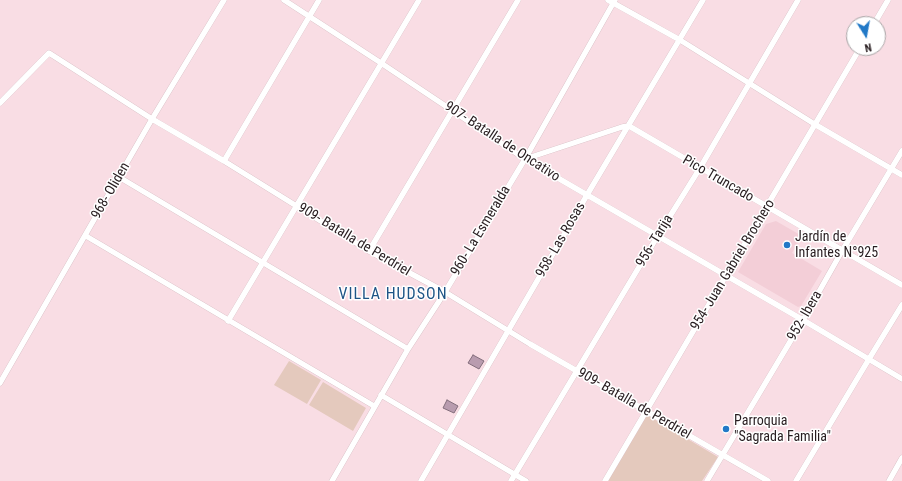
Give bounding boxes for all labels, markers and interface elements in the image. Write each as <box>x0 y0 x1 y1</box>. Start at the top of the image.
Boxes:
north arrow <box>846 16 886 56</box>
text: N <box>864 40 873 54</box>
street label: 907- Batalla de Oncativo <box>441 98 563 186</box>
street label: Pico Truncado <box>679 152 757 206</box>
street label: 968- Oliden <box>88 160 134 222</box>
street label: 960- La Esmeralda <box>448 183 514 279</box>
street label: 954- Juan Gabriel Brochero <box>687 196 779 334</box>
street label: 958- Las Rosas <box>533 199 589 281</box>
street label: 909- Batalla de Perdriel <box>295 200 413 280</box>
street label: 956- Tarija <box>633 212 677 270</box>
place label: Jardín de Infantes N°925 <box>795 229 878 262</box>
marker: Jardín de Infantes N°925 <box>782 240 792 250</box>
district label: VILLA HUDSON <box>338 285 448 305</box>
street label: 952- Ibera <box>784 288 826 344</box>
street label: 909- Batalla de Perdriel <box>574 365 694 443</box>
place label: Parroquia "Sagrada Familia" <box>734 413 831 446</box>
marker: Parroquia "Sagrada Familia" <box>721 424 731 434</box>

